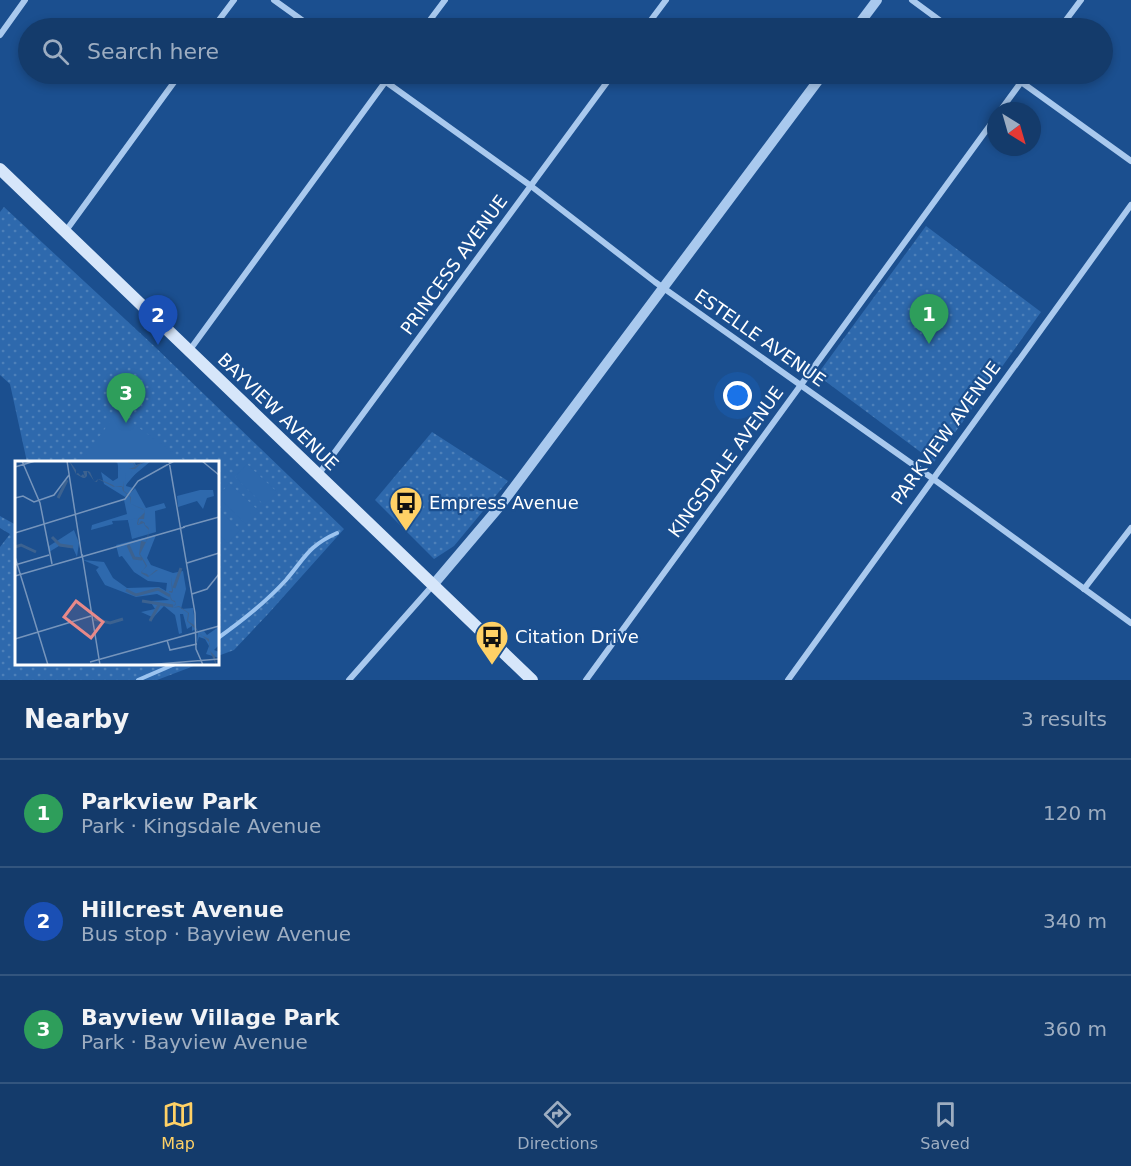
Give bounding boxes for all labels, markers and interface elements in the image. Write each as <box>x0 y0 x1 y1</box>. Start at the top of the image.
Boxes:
search box <box>18 18 1113 84</box>
icon: search <box>39 35 72 68</box>
text: Search here <box>87 39 219 64</box>
north arrow <box>987 102 1041 156</box>
street label: PRINCESS AVENUE <box>396 191 511 339</box>
street label: ESTELLE AVENUE <box>691 284 830 391</box>
pin: 1 <box>910 294 948 344</box>
pin: 2 <box>138 296 178 345</box>
street label: BAYVIEW AVENUE <box>214 349 343 475</box>
street label: PARKVIEW AVENUE <box>887 357 1005 508</box>
pin: 3 <box>106 374 146 423</box>
your location <box>723 381 752 410</box>
street label: KINGSDALE AVENUE <box>664 382 788 541</box>
inset map <box>15 461 219 665</box>
bus stop icon: Empress Avenue <box>388 485 424 532</box>
place label: Empress Avenue <box>429 492 579 513</box>
bus stop icon: Citation Drive <box>474 619 510 666</box>
place label: Citation Drive <box>515 626 639 647</box>
text: Nearby <box>24 704 129 734</box>
text: 3 results <box>1021 707 1107 731</box>
text: Parkview Park <box>81 789 258 814</box>
text: 1 <box>37 801 50 825</box>
text: 120 m <box>1043 801 1107 825</box>
text: Park · Kingsdale Avenue <box>81 814 321 838</box>
text: Hillcrest Avenue <box>81 897 284 922</box>
text: 2 <box>37 909 50 933</box>
text: 340 m <box>1043 909 1107 933</box>
text: Bus stop · Bayview Avenue <box>81 922 351 946</box>
text: Bayview Village Park <box>81 1005 339 1030</box>
text: 3 <box>37 1017 50 1041</box>
text: 360 m <box>1043 1017 1107 1041</box>
text: Park · Bayview Avenue <box>81 1030 308 1054</box>
tab: Map <box>161 1098 195 1153</box>
tab: Directions <box>517 1098 598 1153</box>
tab: Saved <box>920 1098 970 1153</box>

